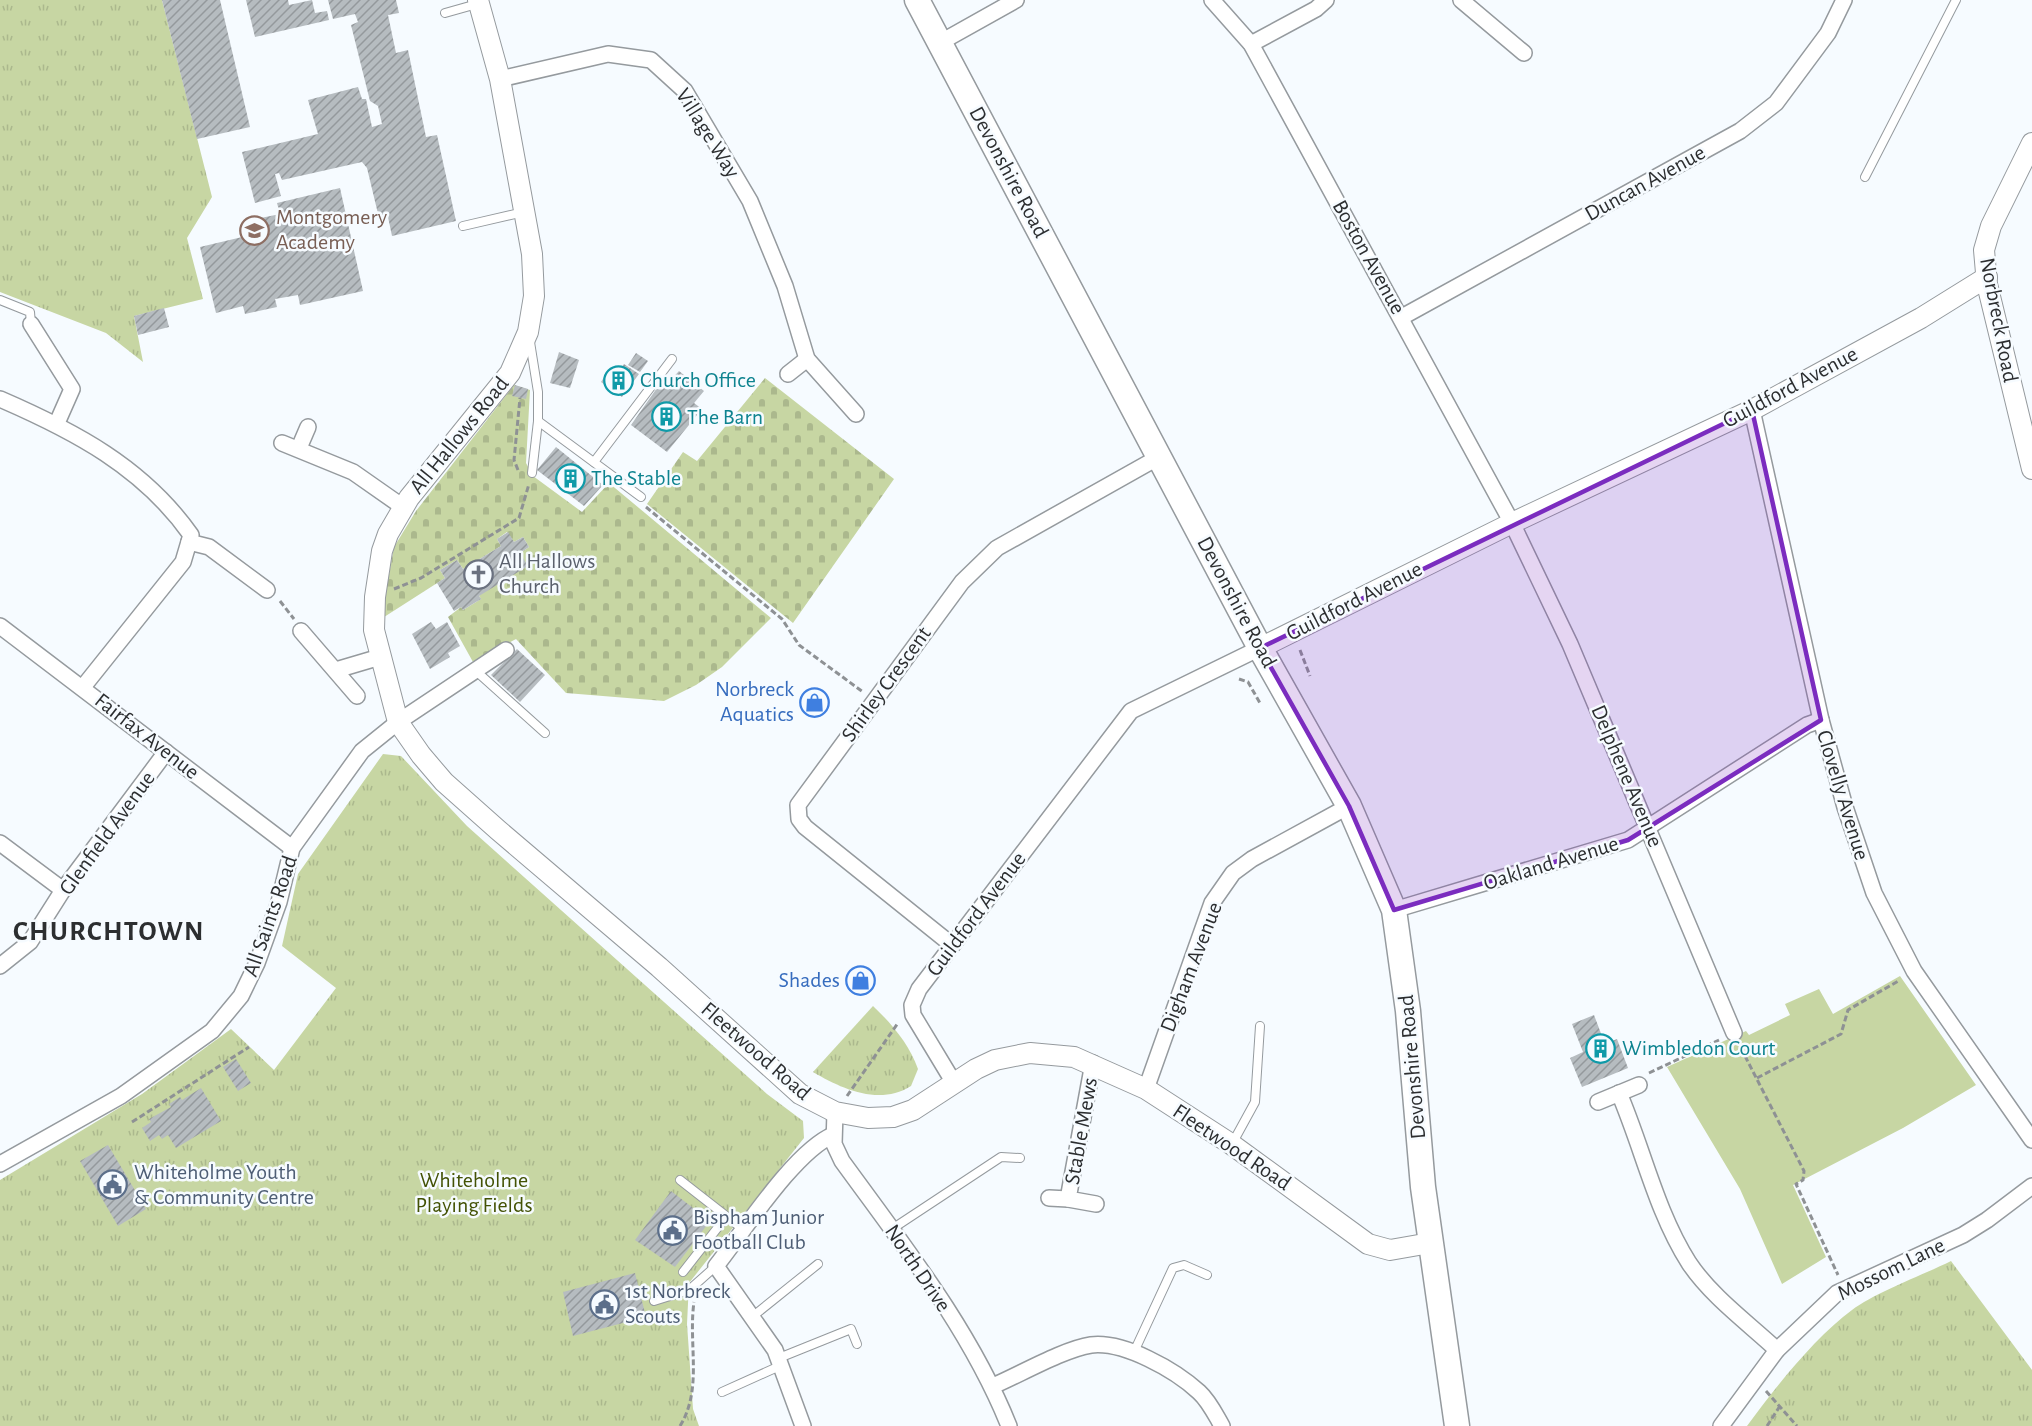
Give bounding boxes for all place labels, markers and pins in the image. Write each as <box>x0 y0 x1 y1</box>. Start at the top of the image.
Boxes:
place label: Montgomery Academy <box>276 206 388 253</box>
school or university icon: Montgomery Academy <box>239 214 271 246</box>
building icon: Church Office <box>603 364 635 396</box>
place label: Church Office <box>640 369 756 391</box>
building icon: The Barn <box>650 401 682 433</box>
place label: The Barn <box>687 406 763 428</box>
building icon: The Stable <box>554 462 586 494</box>
place label: The Stable <box>591 467 681 489</box>
place label: All Hallows Church <box>499 550 595 597</box>
church icon: All Hallows Church <box>462 558 494 590</box>
place label: Norbreck Aquatics <box>715 678 794 725</box>
shop icon: Norbreck Aquatics <box>799 686 831 718</box>
shop icon: Shades <box>845 964 877 996</box>
place label: Shades <box>779 969 840 991</box>
building icon: Wimbledon Court <box>1585 1032 1617 1064</box>
place label: Wimbledon Court <box>1622 1037 1775 1059</box>
place label: Whiteholme Youth & Community Centre <box>134 1161 314 1208</box>
public building icon: Whiteholme Youth & Community Centre <box>97 1169 129 1201</box>
place label: Bispham Junior Football Club <box>693 1206 824 1253</box>
public building icon: Bispham Junior Football Club <box>656 1214 688 1246</box>
place label: 1st Norbreck Scouts <box>625 1280 730 1327</box>
public building icon: 1st Norbreck Scouts <box>588 1288 620 1320</box>

